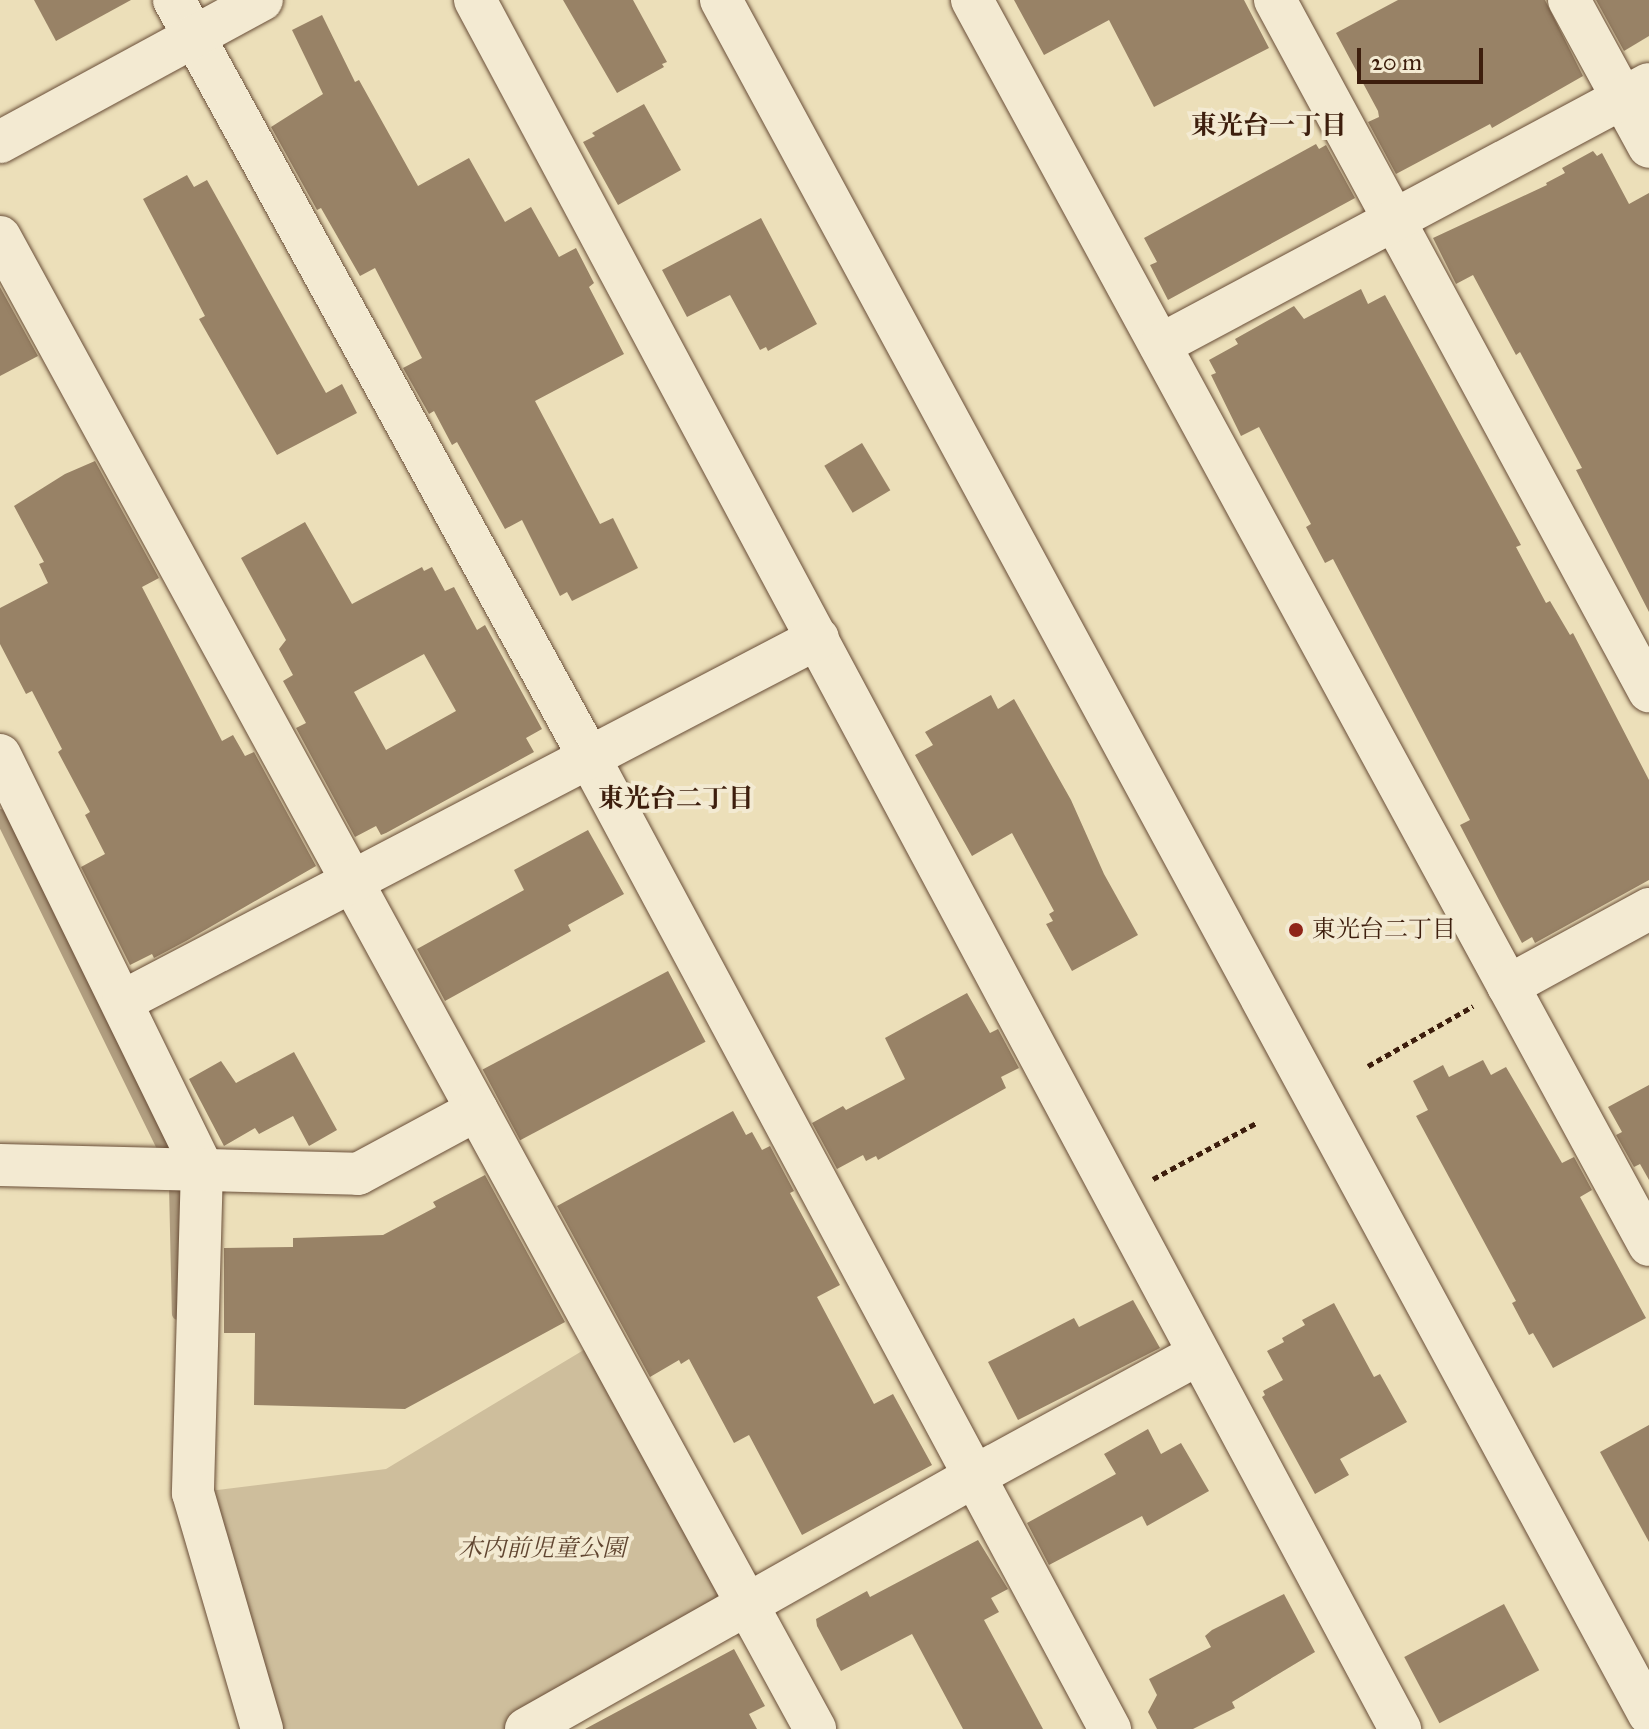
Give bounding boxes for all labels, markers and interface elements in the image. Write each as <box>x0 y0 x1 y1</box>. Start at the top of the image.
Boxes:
scale bar <box>1361 32 1487 82</box>
text: 20 m <box>1371 47 1422 77</box>
district label: 東光台一丁目 <box>1191 110 1347 142</box>
district label: 東光台二丁目 <box>598 783 754 815</box>
place label: 東光台二丁目 <box>1312 916 1456 944</box>
marker: 東光台二丁目 <box>1287 921 1305 939</box>
park label: 木内前児童公園 <box>458 1535 626 1563</box>

